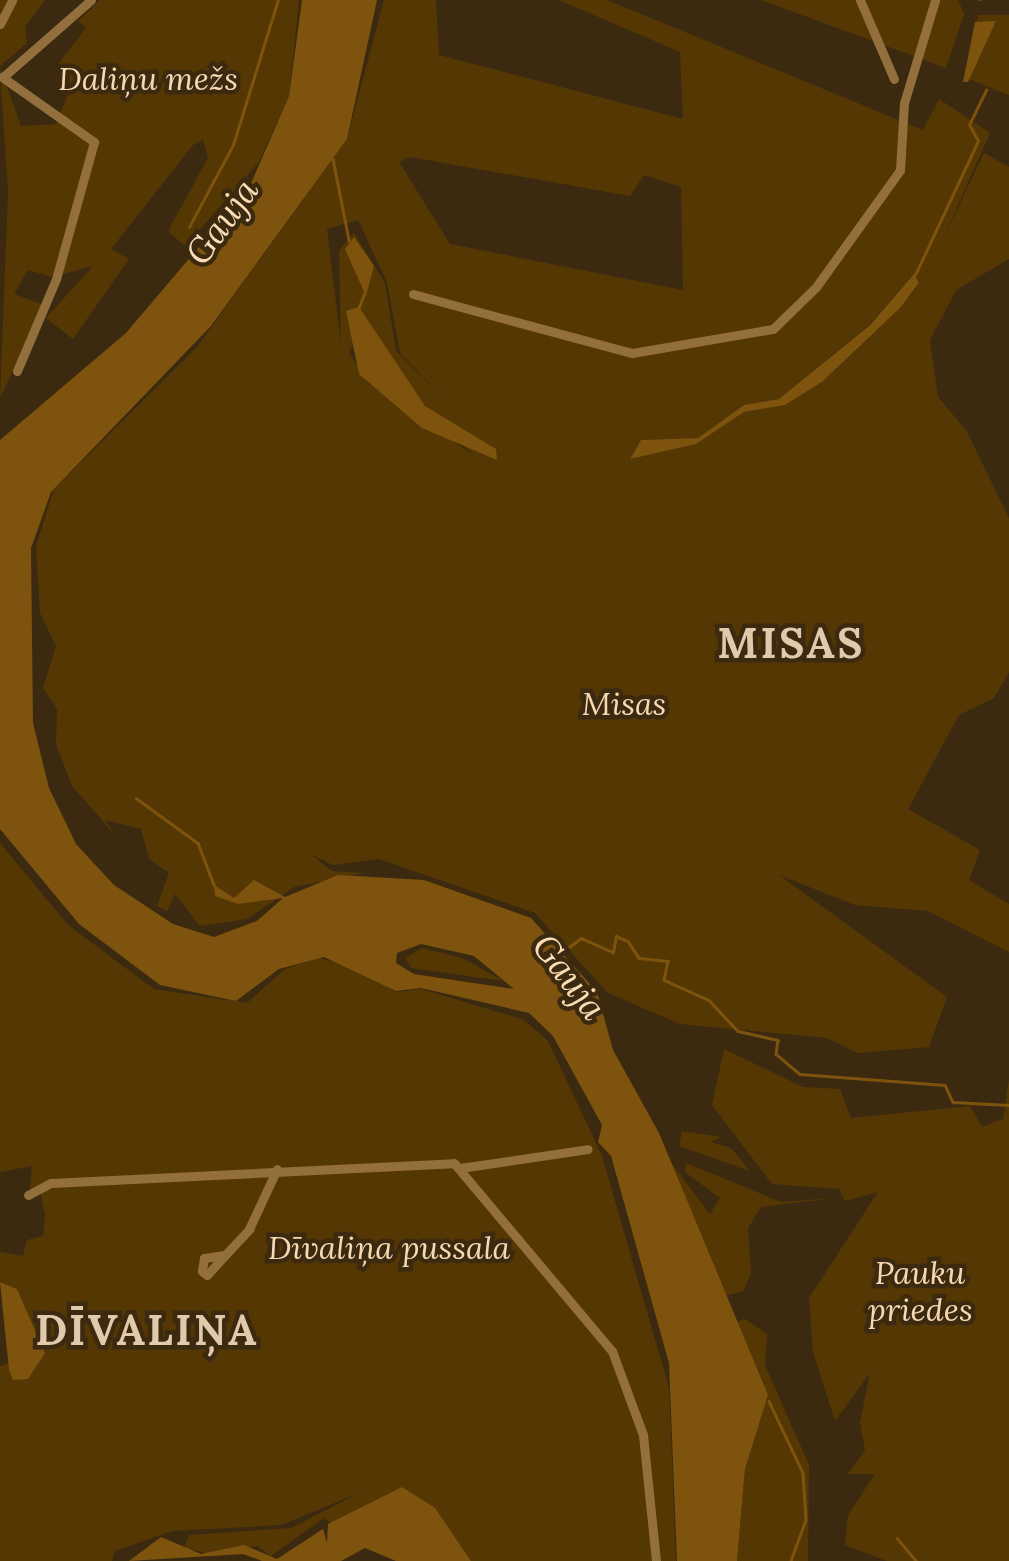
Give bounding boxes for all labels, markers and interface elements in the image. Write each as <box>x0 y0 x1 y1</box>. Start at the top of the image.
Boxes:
park label: Daliņu mežs <box>58 60 238 98</box>
water label: Gauja <box>177 171 267 273</box>
district label: MISAS <box>717 618 865 668</box>
park label: Misas <box>582 685 666 723</box>
water label: Gauja <box>523 926 615 1028</box>
park label: Dīvaliņa pussala <box>268 1229 510 1267</box>
park label: Pauku priedes <box>867 1255 973 1330</box>
district label: DĪVALIŅA <box>35 1305 259 1355</box>

